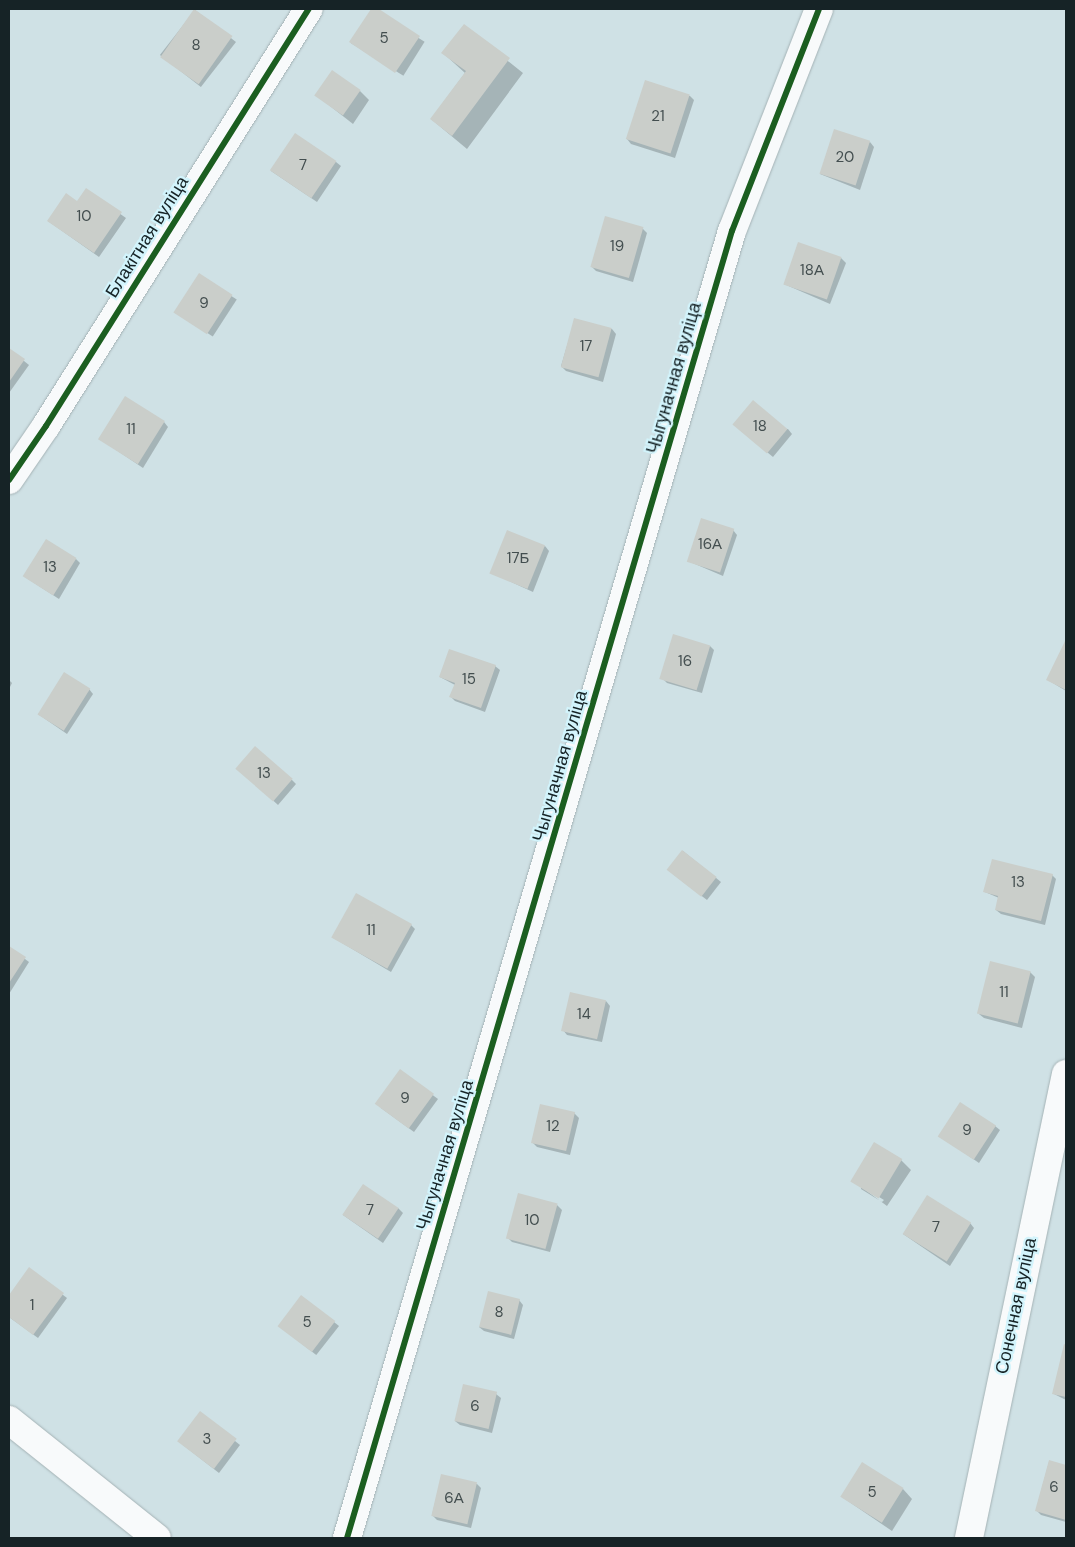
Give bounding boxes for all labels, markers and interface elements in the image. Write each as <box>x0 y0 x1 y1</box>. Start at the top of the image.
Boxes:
house number: 5 <box>379 30 389 48</box>
house number: 8 <box>191 37 201 55</box>
house number: 21 <box>651 108 665 126</box>
house number: 20 <box>836 149 854 167</box>
house number: 7 <box>299 157 307 175</box>
street label: Блакітная вуліца <box>101 172 193 302</box>
house number: 10 <box>77 208 91 226</box>
house number: 19 <box>610 238 624 256</box>
house number: 18А <box>800 262 824 280</box>
house number: 9 <box>199 295 209 313</box>
street label: Чыгуначная вуліца <box>642 300 706 456</box>
house number: 17 <box>580 338 592 356</box>
house number: 18 <box>753 418 767 436</box>
house number: 11 <box>126 421 136 439</box>
house number: 16А <box>698 536 722 554</box>
house number: 17Б <box>507 550 529 568</box>
house number: 13 <box>43 559 57 577</box>
house number: 16 <box>678 653 692 671</box>
house number: 15 <box>462 671 476 689</box>
street label: Чыгуначная вуліца <box>528 688 592 844</box>
house number: 13 <box>257 765 271 783</box>
house number: 13 <box>1011 874 1025 892</box>
house number: 11 <box>366 922 376 940</box>
house number: 11 <box>999 984 1009 1002</box>
house number: 14 <box>577 1006 591 1024</box>
street label: Чыгуначная вуліца <box>412 1077 478 1233</box>
house number: 9 <box>400 1090 410 1108</box>
house number: 12 <box>546 1118 560 1136</box>
house number: 9 <box>962 1122 972 1140</box>
house number: 7 <box>366 1202 374 1220</box>
house number: 10 <box>525 1212 539 1230</box>
house number: 7 <box>932 1219 940 1237</box>
street label: Сонечная вуліца <box>991 1236 1041 1376</box>
house number: 1 <box>30 1297 34 1315</box>
house number: 8 <box>494 1304 504 1322</box>
house number: 5 <box>302 1314 312 1332</box>
house number: 6 <box>470 1398 480 1416</box>
house number: 3 <box>203 1431 211 1449</box>
house number: 6 <box>1049 1479 1059 1497</box>
house number: 5 <box>867 1484 877 1502</box>
house number: 6А <box>444 1490 464 1508</box>

